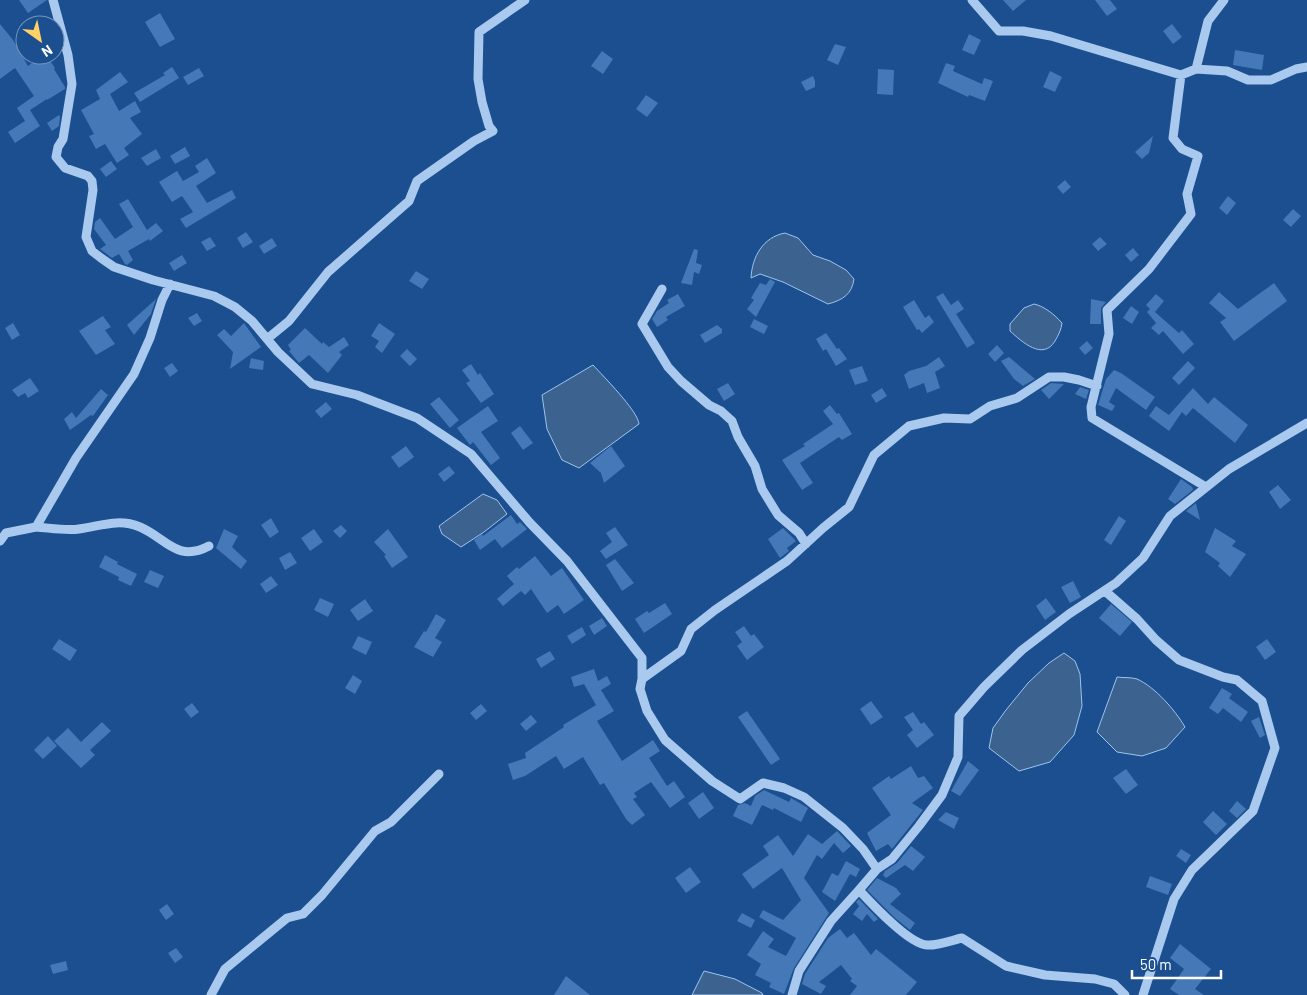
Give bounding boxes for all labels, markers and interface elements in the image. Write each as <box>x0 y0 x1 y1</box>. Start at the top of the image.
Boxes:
north arrow <box>15 15 65 65</box>
text: N <box>39 42 56 61</box>
scale bar <box>1132 948 1221 980</box>
text: 50 m <box>1140 955 1172 973</box>

